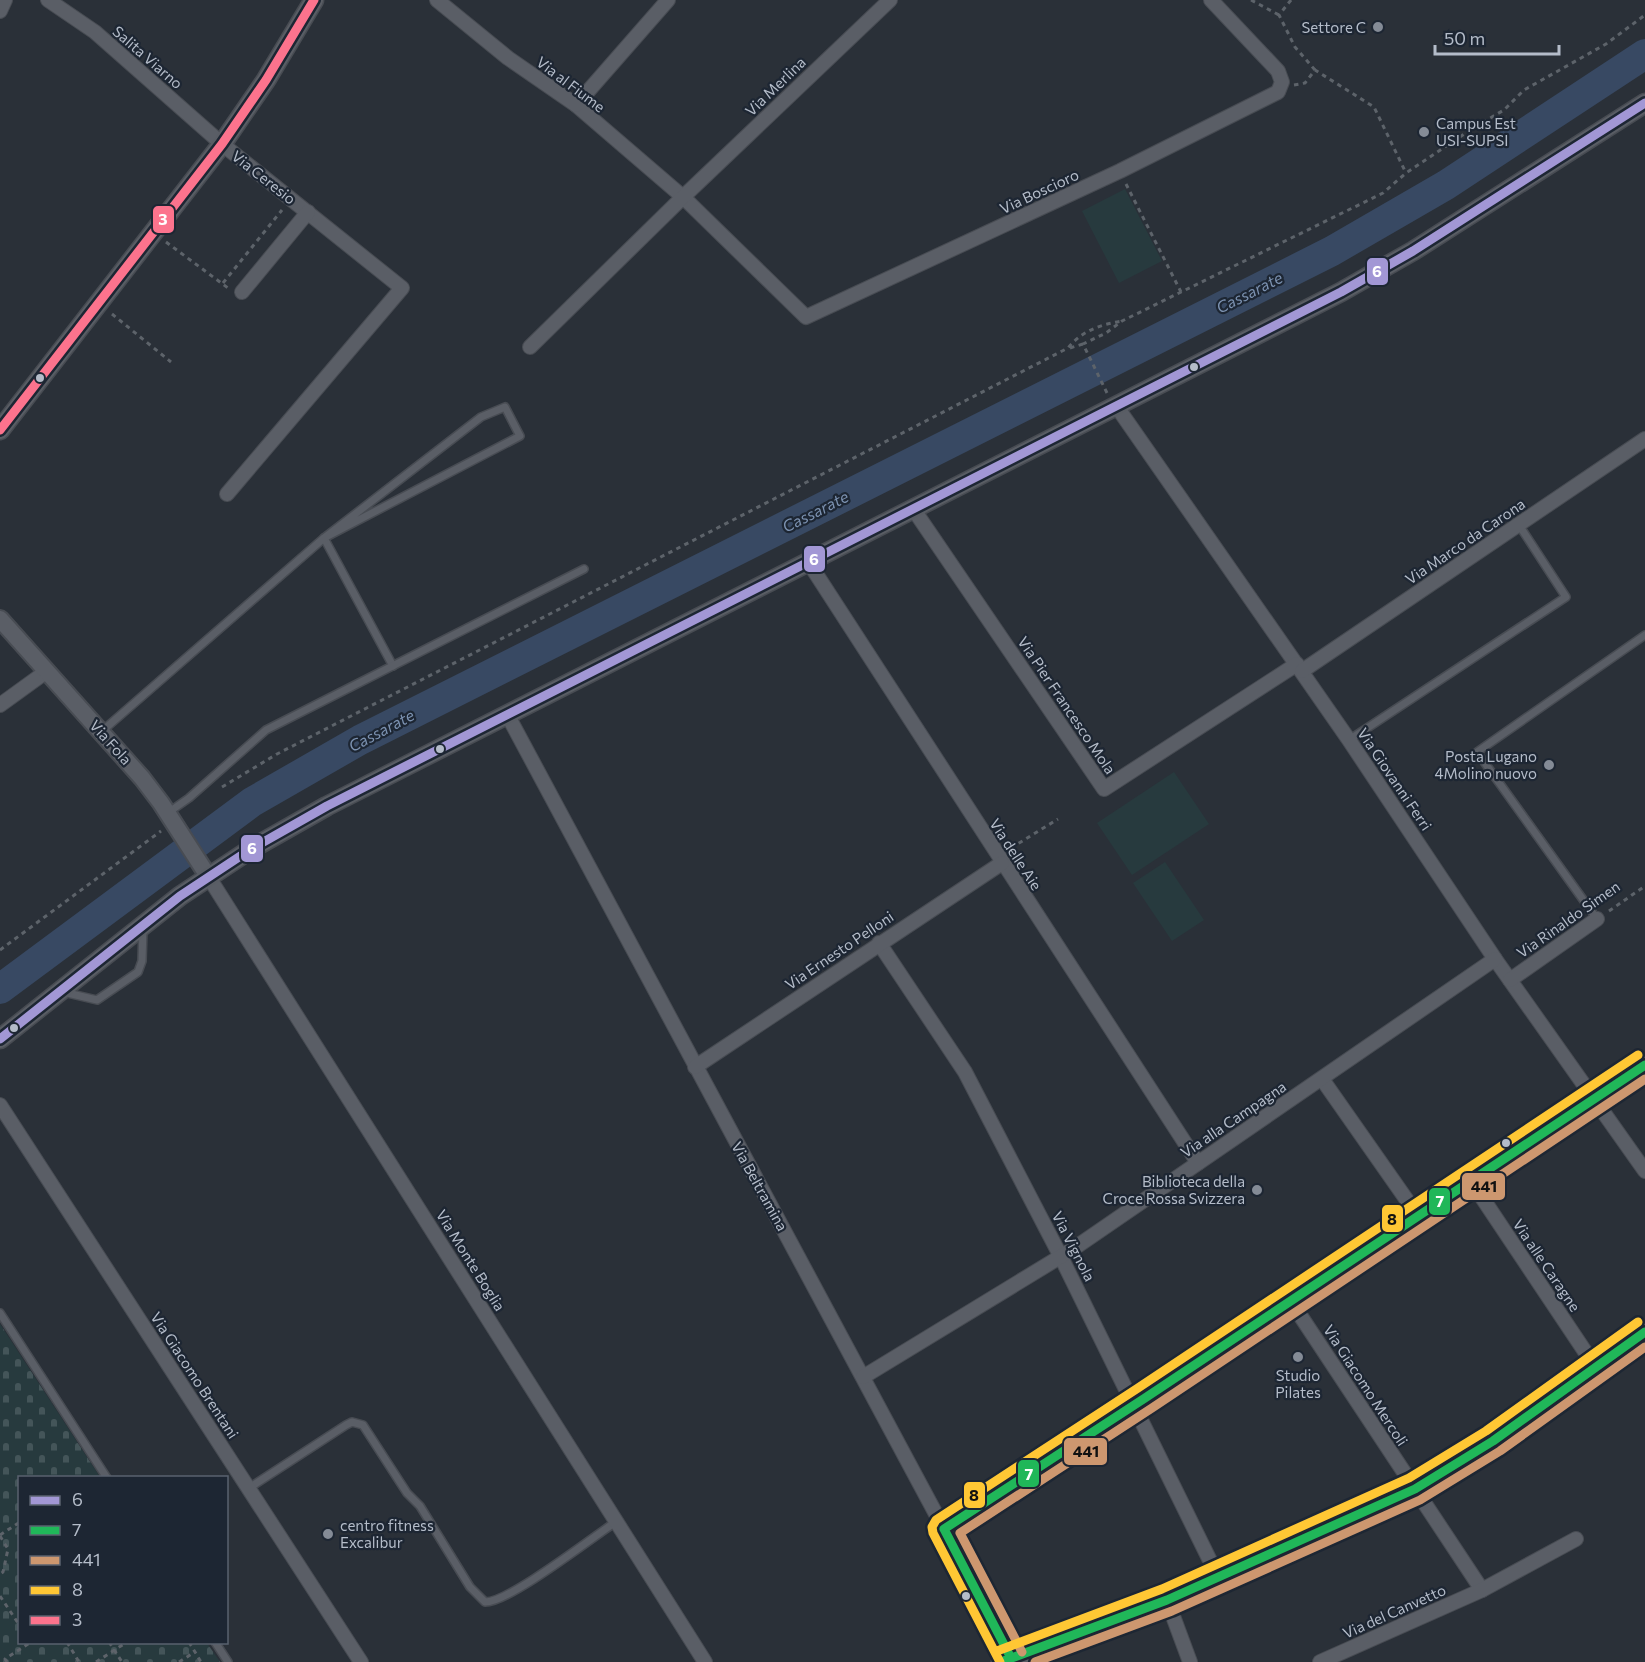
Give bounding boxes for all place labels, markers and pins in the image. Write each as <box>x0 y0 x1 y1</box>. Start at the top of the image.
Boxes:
place label: Settore C <box>1301 18 1366 36</box>
marker: Settore C <box>1371 20 1385 34</box>
place label: Campus Est USI-SUPSI <box>1436 114 1516 149</box>
marker: Campus Est USI-SUPSI <box>1417 125 1431 139</box>
unlabelled marker <box>1188 361 1200 373</box>
unlabelled marker <box>34 372 46 384</box>
unlabelled marker <box>434 743 446 755</box>
place label: Posta Lugano 4Molino nuovo <box>1435 747 1537 782</box>
marker: Posta Lugano 4Molino nuovo <box>1542 758 1556 772</box>
unlabelled marker <box>8 1022 20 1034</box>
unlabelled marker <box>1500 1137 1512 1149</box>
place label: Biblioteca della Croce Rossa Svizzera <box>1103 1172 1245 1207</box>
marker: Biblioteca della Croce Rossa Svizzera <box>1250 1183 1264 1197</box>
marker: Studio Pilates <box>1291 1350 1305 1364</box>
place label: Studio Pilates <box>1275 1366 1321 1401</box>
place label: centro fitness Excalibur <box>340 1516 434 1551</box>
marker: centro fitness Excalibur <box>321 1527 335 1541</box>
unlabelled marker <box>960 1590 972 1602</box>

